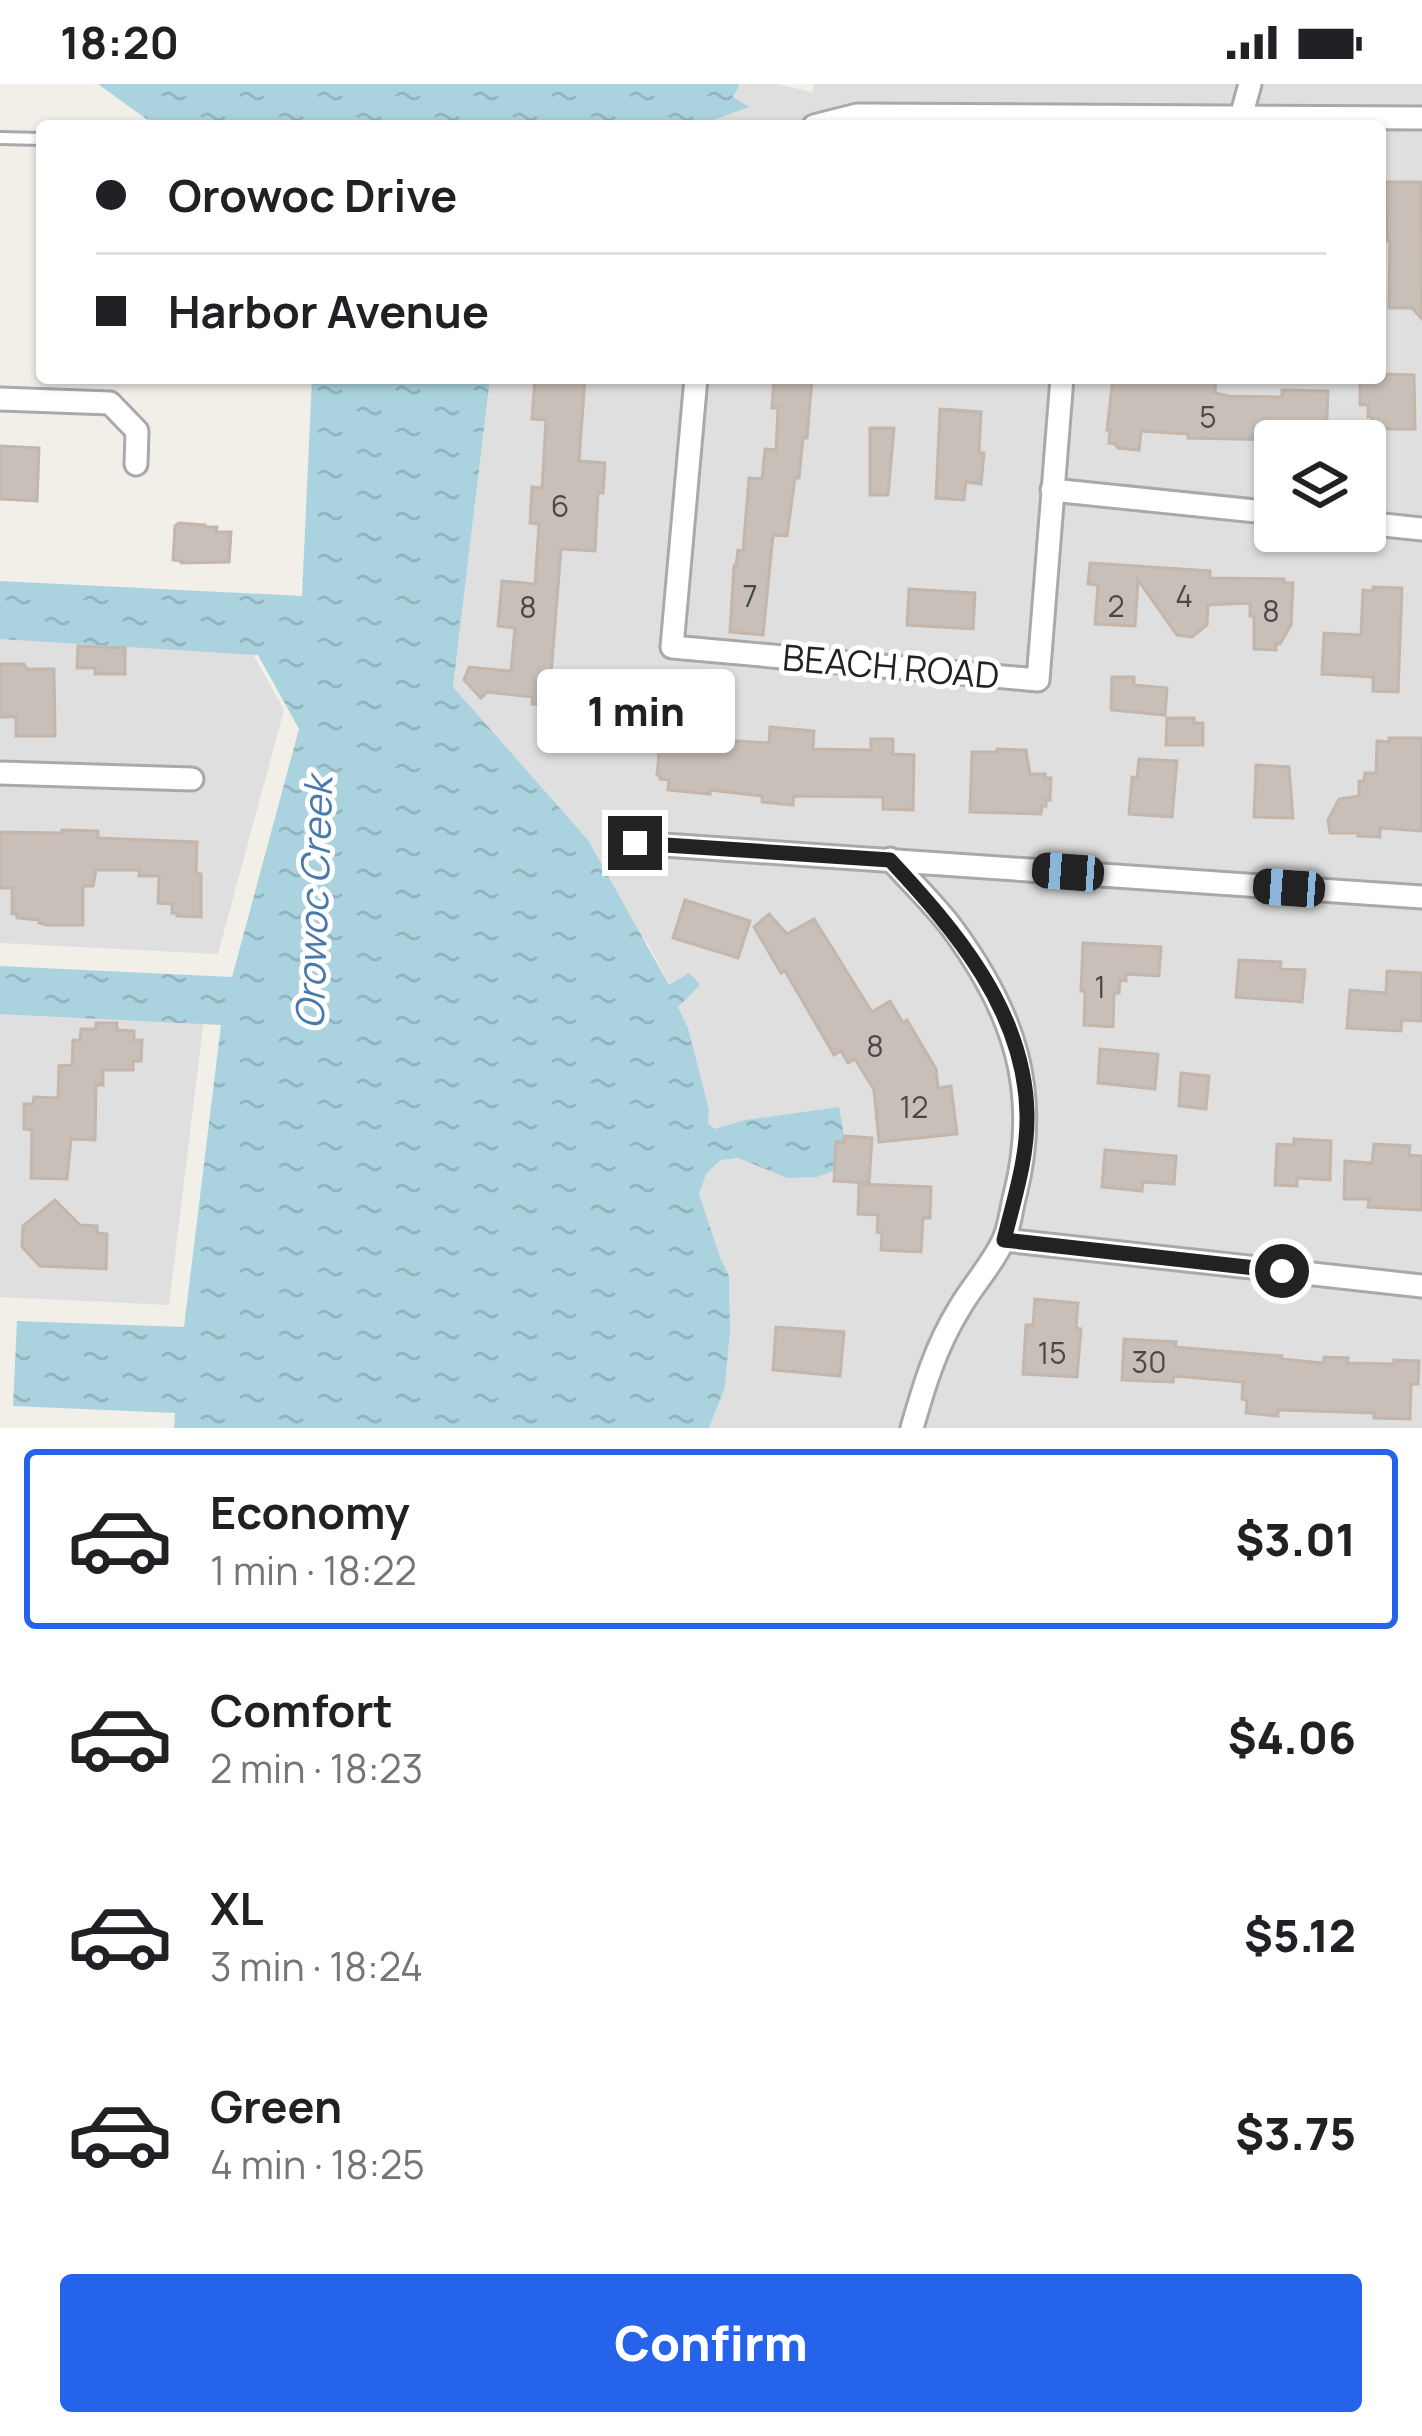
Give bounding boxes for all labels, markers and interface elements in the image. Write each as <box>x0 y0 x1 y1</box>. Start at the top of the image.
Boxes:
text: 18:20 <box>60 11 179 73</box>
text: Orowoc Drive <box>168 164 457 226</box>
text: Harbor Avenue <box>168 280 489 342</box>
house number: 5 <box>1199 396 1217 437</box>
map controls <box>1254 420 1386 552</box>
button: layers <box>1254 420 1386 552</box>
house number: 6 <box>551 485 569 526</box>
house number: 7 <box>742 575 758 616</box>
house number: 4 <box>1175 575 1193 616</box>
house number: 2 <box>1107 585 1125 626</box>
house number: 8 <box>519 586 537 627</box>
house number: 8 <box>1262 590 1280 631</box>
street label: BEACH ROAD <box>781 632 1001 700</box>
callout: 1 min <box>536 669 734 753</box>
text: 1 min <box>587 684 685 738</box>
water label: Orowoc Creek <box>282 770 345 1030</box>
route end <box>608 816 662 870</box>
car <box>1031 852 1105 892</box>
car <box>1252 868 1326 908</box>
house number: 1 <box>1094 966 1106 1007</box>
house number: 8 <box>866 1025 884 1066</box>
house number: 12 <box>900 1086 928 1127</box>
route start <box>1255 1244 1309 1298</box>
house number: 15 <box>1037 1332 1067 1373</box>
house number: 30 <box>1132 1341 1166 1382</box>
text: Economy <box>210 1481 410 1543</box>
icon: car <box>66 1485 174 1593</box>
text: $3.01 <box>1235 1508 1356 1570</box>
text: 1 min · 18:22 <box>210 1543 417 1597</box>
text: Comfort <box>210 1679 393 1741</box>
icon: car <box>66 1683 174 1791</box>
text: $4.06 <box>1228 1706 1356 1768</box>
text: 2 min · 18:23 <box>210 1741 423 1795</box>
text: XL <box>210 1877 264 1939</box>
icon: car <box>66 1881 174 1989</box>
text: $5.12 <box>1244 1904 1356 1966</box>
text: 3 min · 18:24 <box>210 1939 423 1993</box>
text: Green <box>210 2075 342 2137</box>
icon: car <box>66 2079 174 2187</box>
text: $3.75 <box>1235 2102 1356 2164</box>
text: 4 min · 18:25 <box>210 2137 425 2191</box>
button: Confirm <box>60 2274 1362 2412</box>

